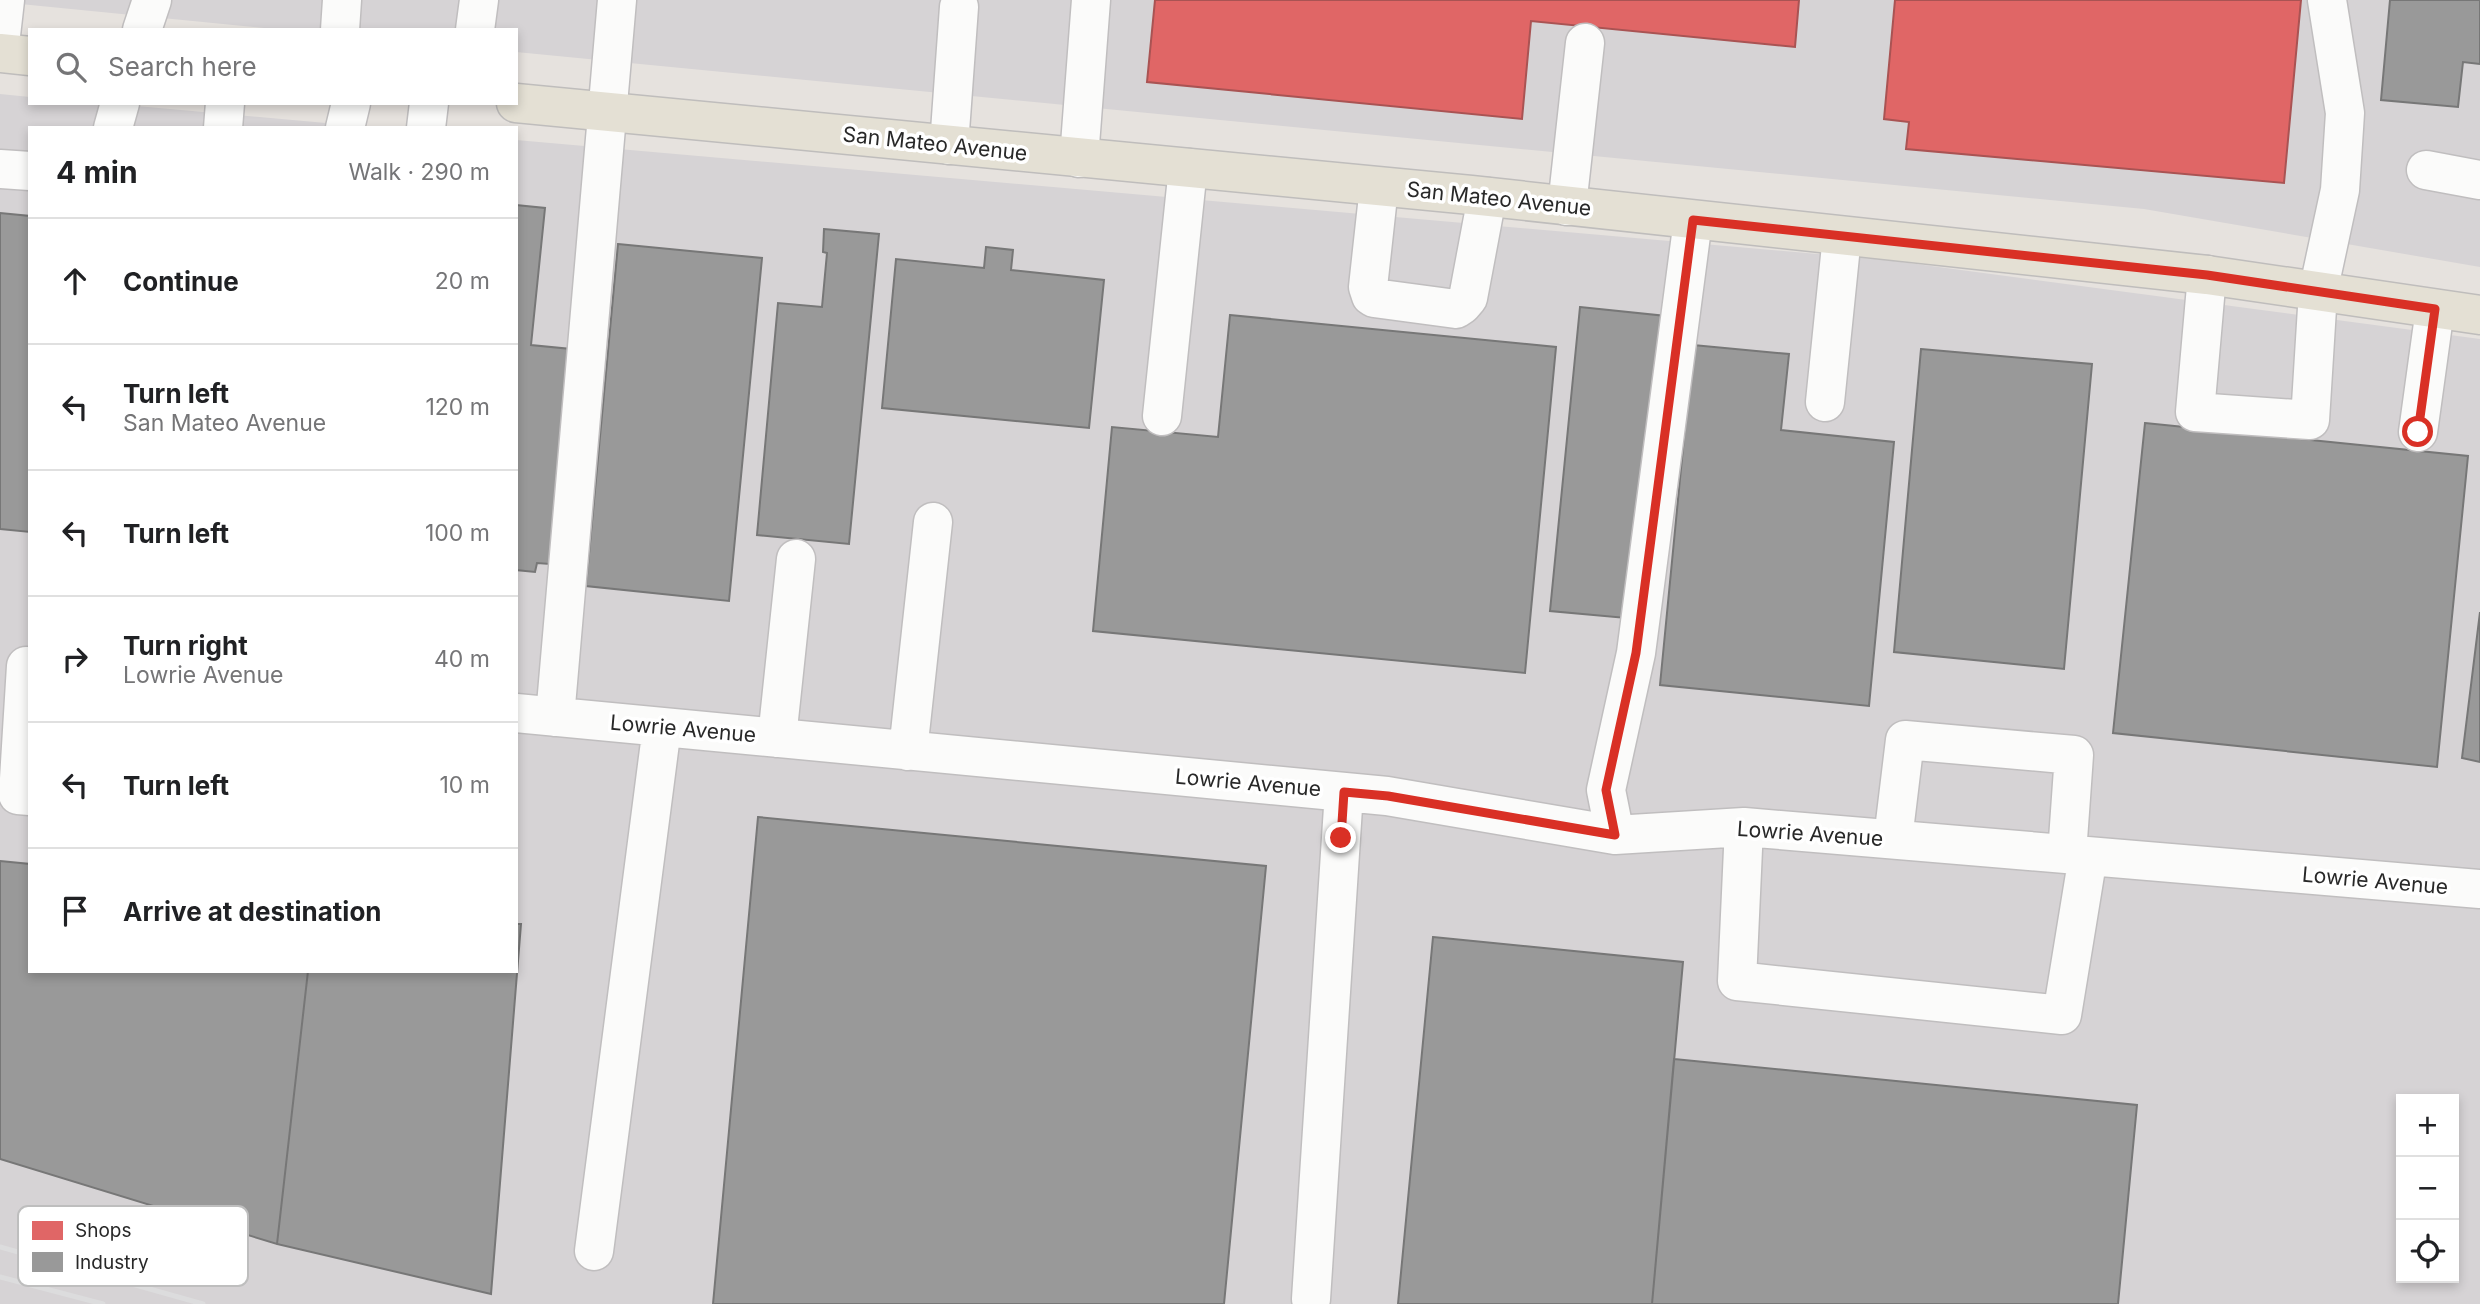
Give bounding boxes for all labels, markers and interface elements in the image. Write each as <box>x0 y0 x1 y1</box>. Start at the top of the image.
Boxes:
search box <box>28 28 518 105</box>
icon: search <box>52 48 90 86</box>
text: Search here <box>108 51 257 82</box>
street label: San Mateo Avenue <box>841 121 1029 166</box>
text: 4 min <box>56 154 138 190</box>
text: Walk · 290 m <box>348 158 490 186</box>
street label: San Mateo Avenue <box>1405 176 1593 221</box>
icon: ahead <box>56 262 94 300</box>
text: Continue <box>123 266 239 297</box>
text: 20 m <box>435 267 490 295</box>
text: Turn left <box>123 378 229 409</box>
icon: left <box>56 388 94 426</box>
text: 120 m <box>425 393 490 421</box>
text: San Mateo Avenue <box>123 409 326 437</box>
route start <box>2402 416 2433 447</box>
icon: left <box>56 514 94 552</box>
text: Turn left <box>123 518 229 549</box>
text: 100 m <box>425 519 490 547</box>
text: Turn right <box>123 630 248 661</box>
icon: right <box>56 640 94 678</box>
text: 40 m <box>434 645 490 673</box>
text: Lowrie Avenue <box>123 661 283 689</box>
street label: Lowrie Avenue <box>609 710 757 747</box>
street label: Lowrie Avenue <box>1174 764 1322 801</box>
icon: left <box>56 766 94 804</box>
text: Turn left <box>123 770 229 801</box>
text: 10 m <box>440 771 490 799</box>
street label: Lowrie Avenue <box>1736 816 1884 851</box>
route end <box>1325 822 1356 853</box>
street label: Lowrie Avenue <box>2301 862 2449 899</box>
icon: arrive <box>56 892 94 930</box>
text: Arrive at destination <box>123 896 382 927</box>
map controls <box>2396 1094 2459 1283</box>
button: + <box>2396 1094 2459 1157</box>
button: − <box>2396 1157 2459 1220</box>
legend <box>18 1206 248 1286</box>
text: Shops <box>75 1219 131 1242</box>
button: locate <box>2396 1220 2459 1283</box>
text: Industry <box>75 1251 149 1274</box>

